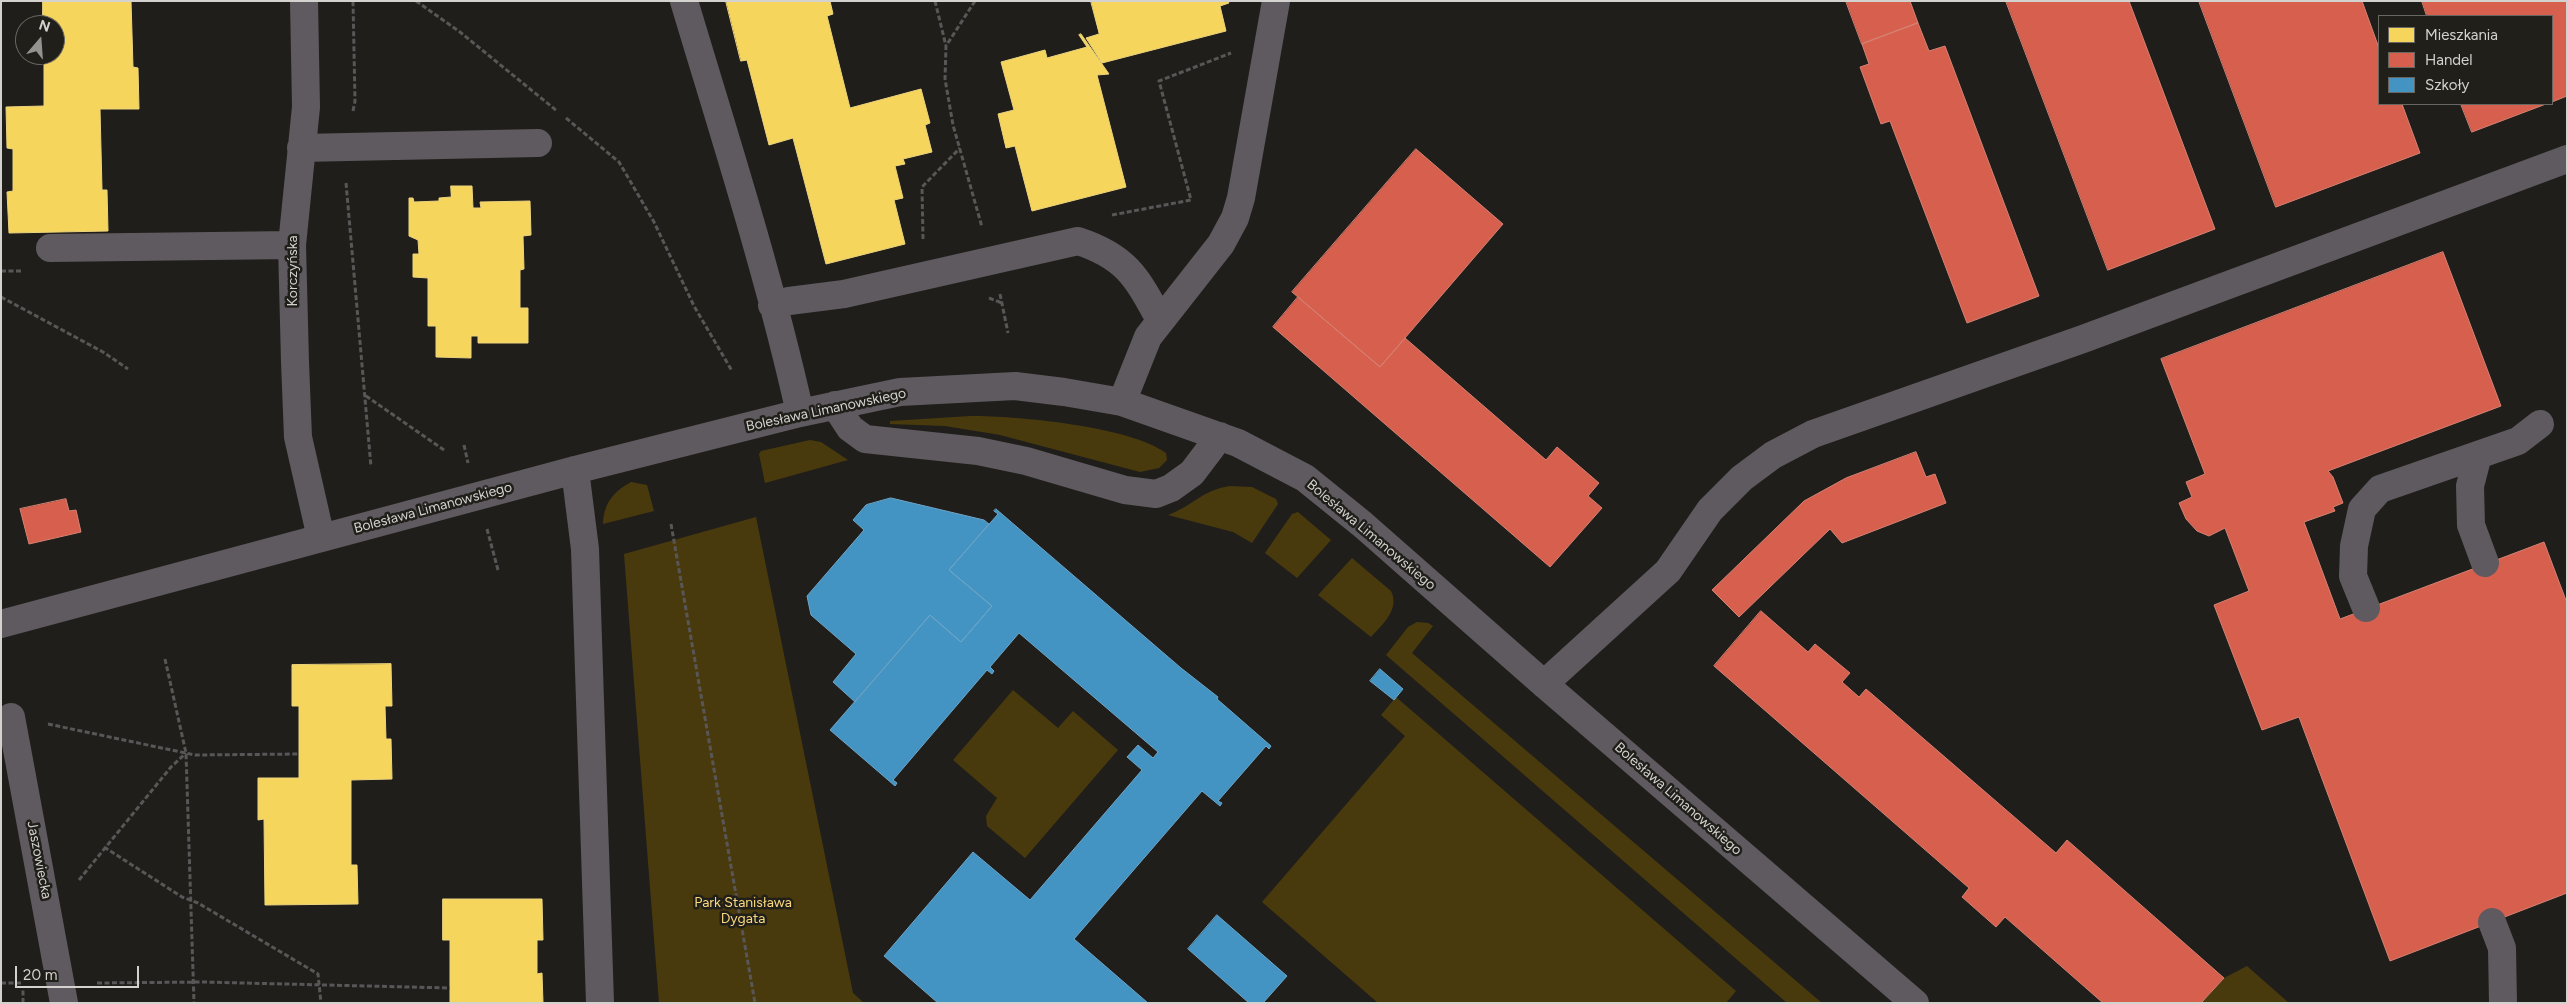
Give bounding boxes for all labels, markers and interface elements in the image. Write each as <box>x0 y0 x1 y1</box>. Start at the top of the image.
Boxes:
north arrow <box>15 15 65 65</box>
legend <box>2378 15 2553 105</box>
text: N <box>37 16 52 36</box>
text: Mieszkania <box>2425 26 2498 44</box>
text: Handel <box>2425 51 2473 69</box>
text: Szkoły <box>2425 76 2470 94</box>
street label: Korczyńska <box>285 235 301 307</box>
street label: Bolesława Limanowskiego <box>744 385 908 435</box>
street label: Bolesława Limanowskiego <box>1303 476 1439 594</box>
street label: Bolesława Limanowskiego <box>352 479 514 537</box>
street label: Bolesława Limanowskiego <box>1611 739 1745 859</box>
street label: Jaszowiecka <box>23 820 55 900</box>
park label: Park Stanisława Dygata <box>694 895 792 928</box>
scale bar <box>18 956 141 988</box>
text: 20 m <box>23 966 57 984</box>

